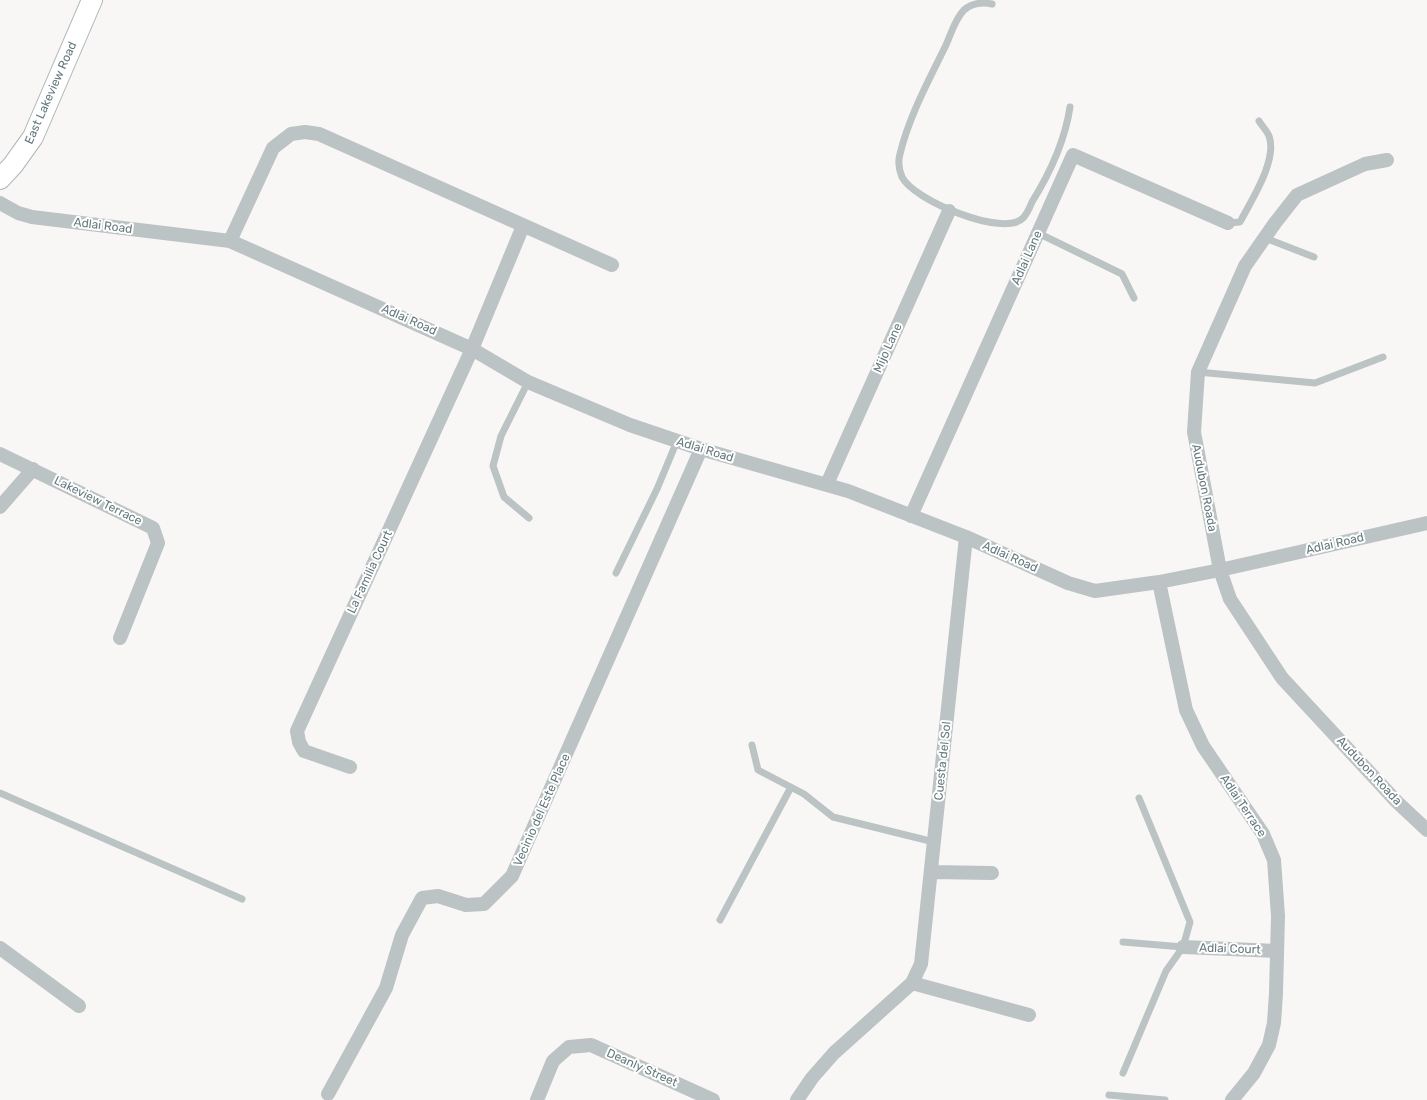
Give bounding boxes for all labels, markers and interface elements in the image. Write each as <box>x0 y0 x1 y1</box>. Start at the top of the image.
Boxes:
street label: East Lakeview Road <box>22 40 80 146</box>
street label: Adlai Road <box>73 215 133 237</box>
street label: Adlai Lane <box>1009 229 1045 287</box>
street label: Adlai Road <box>379 301 439 339</box>
street label: Mijo Lane <box>871 321 905 375</box>
street label: Adlai Road <box>675 434 735 466</box>
street label: Audubon Roada <box>1188 443 1220 533</box>
street label: Lakeview Terrace <box>52 473 144 529</box>
street label: La Familia Court <box>344 528 396 616</box>
street label: Adlai Road <box>1305 530 1365 558</box>
street label: Adlai Road <box>980 538 1040 576</box>
street label: Cuesta del Sol <box>932 721 954 801</box>
street label: Audubon Roada <box>1333 734 1405 808</box>
street label: Vecinio del Este Place <box>511 752 573 868</box>
street label: Adlai Terrace <box>1217 772 1269 840</box>
street label: Adlai Court <box>1199 941 1261 957</box>
street label: Deanly Street <box>604 1046 680 1090</box>

